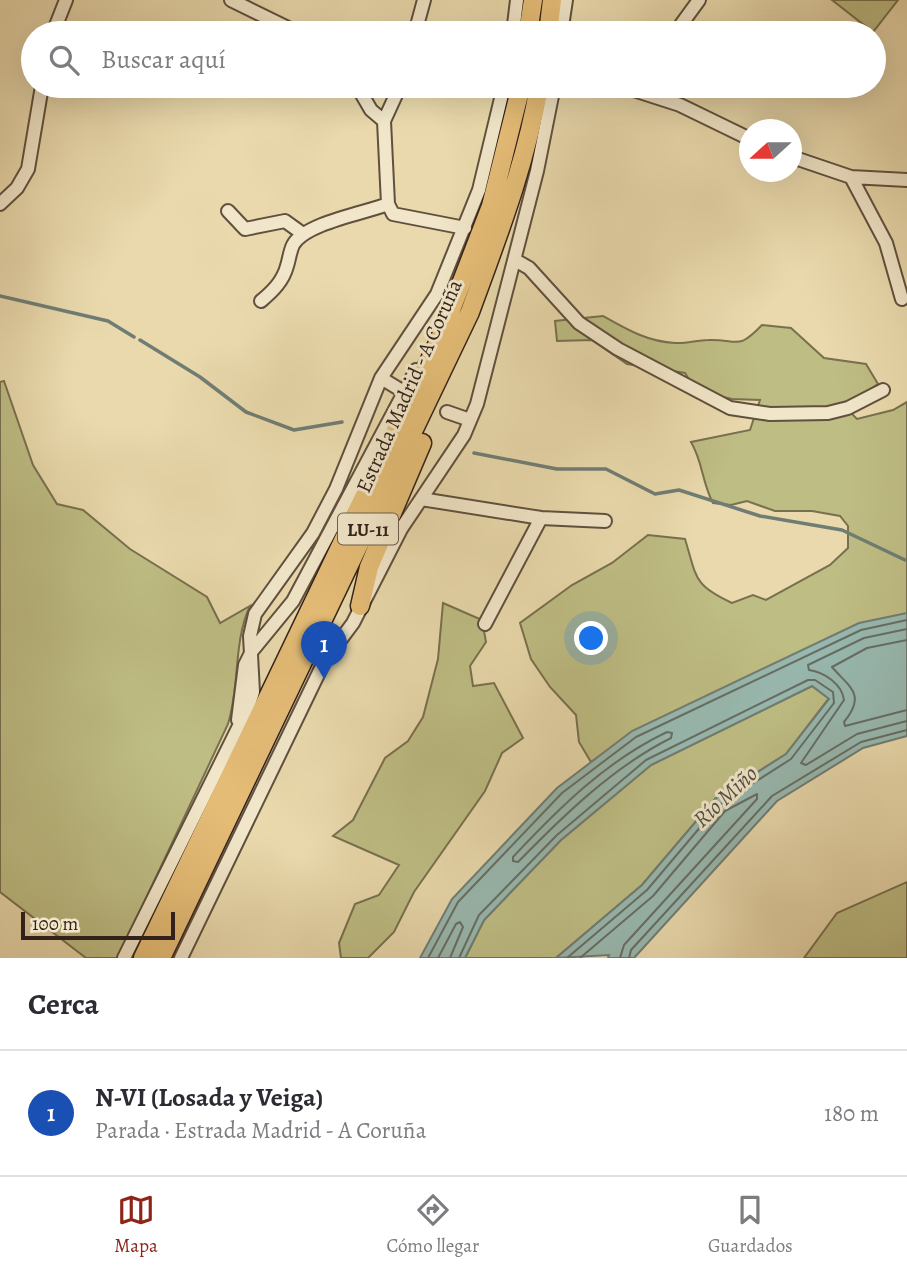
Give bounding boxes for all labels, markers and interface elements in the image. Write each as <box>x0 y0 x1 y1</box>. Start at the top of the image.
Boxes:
search box <box>21 21 886 98</box>
icon: search <box>45 41 83 79</box>
text: Buscar aquí <box>101 42 226 77</box>
north arrow <box>739 119 802 182</box>
street label: Estrada Madrid - A Coruña <box>349 275 469 497</box>
road number: LU-11 <box>338 514 398 544</box>
pin: 1 <box>301 621 347 679</box>
your location <box>574 621 608 655</box>
water label: Río Miño <box>686 758 764 834</box>
scale bar <box>21 909 175 941</box>
text: 100 m <box>32 911 78 937</box>
text: Cerca <box>28 984 99 1024</box>
text: N-VI (Losada y Veiga) <box>95 1080 323 1115</box>
text: 1 <box>47 1098 55 1129</box>
text: 180 m <box>824 1098 879 1129</box>
text: Parada · Estrada Madrid - A Coruña <box>95 1115 426 1146</box>
tab: Mapa <box>114 1191 158 1259</box>
tab: Cómo llegar <box>386 1191 479 1259</box>
tab: Guardados <box>708 1191 793 1259</box>

